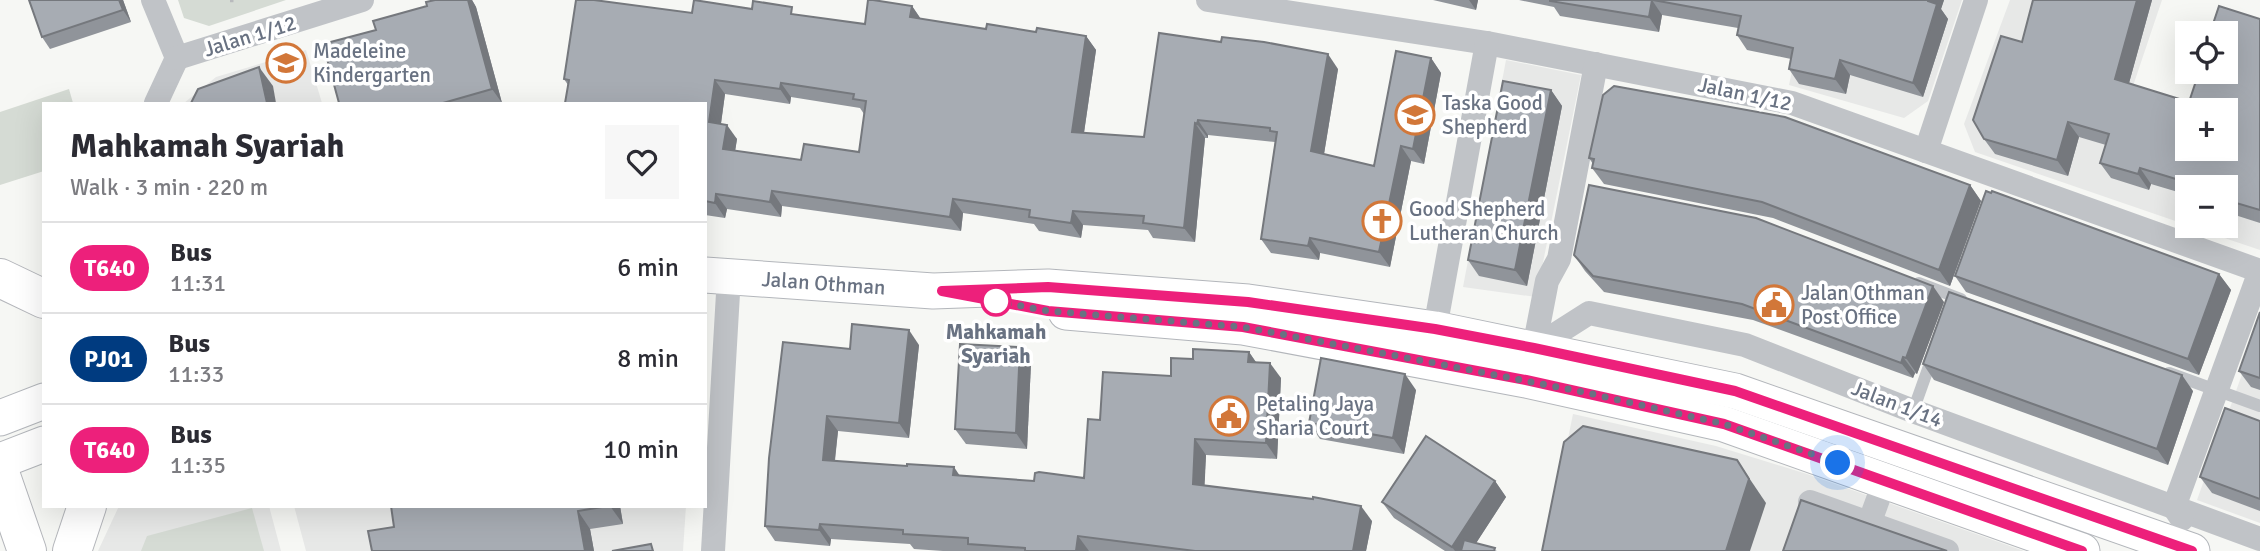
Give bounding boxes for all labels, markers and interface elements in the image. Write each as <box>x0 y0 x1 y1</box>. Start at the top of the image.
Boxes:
street label: Jalan 1/12 <box>201 10 299 62</box>
map controls <box>2175 21 2238 238</box>
button: locate <box>2175 21 2238 84</box>
place label: Madeleine Kindergarten <box>313 38 431 88</box>
school or university icon: Madeleine Kindergarten <box>265 42 307 84</box>
street label: Jalan 1/12 <box>1696 71 1794 117</box>
place label: Taska Good Shepherd <box>1442 90 1543 140</box>
school or university icon: Taska Good Shepherd <box>1394 94 1436 136</box>
button: + <box>2175 98 2238 161</box>
button: heart <box>605 125 679 199</box>
text: Mahkamah Syariah <box>70 126 345 167</box>
text: Walk · 3 min · 220 m <box>70 173 268 202</box>
button: − <box>2175 175 2238 238</box>
place label: Good Shepherd Lutheran Church <box>1409 196 1559 246</box>
church icon: Good Shepherd Lutheran Church <box>1361 200 1403 242</box>
text: Bus <box>170 237 212 269</box>
text: 6 min <box>617 252 679 284</box>
text: T640 <box>84 253 135 283</box>
street label: Jalan Othman <box>761 266 886 301</box>
text: 11:31 <box>170 269 226 298</box>
place label: Jalan Othman Post Office <box>1801 280 1925 330</box>
public building icon: Jalan Othman Post Office <box>1753 284 1795 326</box>
marker: Mahkamah Syariah <box>981 286 1011 316</box>
place label: Mahkamah Syariah <box>946 319 1046 369</box>
text: Bus <box>168 328 210 360</box>
text: 8 min <box>617 343 679 375</box>
text: PJ01 <box>84 344 133 374</box>
text: 11:33 <box>168 360 224 389</box>
street label: Jalan 1/14 <box>1848 375 1946 433</box>
place label: Petaling Jaya Sharia Court <box>1256 391 1374 441</box>
public building icon: Petaling Jaya Sharia Court <box>1208 395 1250 437</box>
text: Bus <box>170 419 212 451</box>
text: 10 min <box>603 434 679 466</box>
text: T640 <box>84 435 135 465</box>
your location <box>1820 445 1855 480</box>
text: 11:35 <box>170 451 226 480</box>

